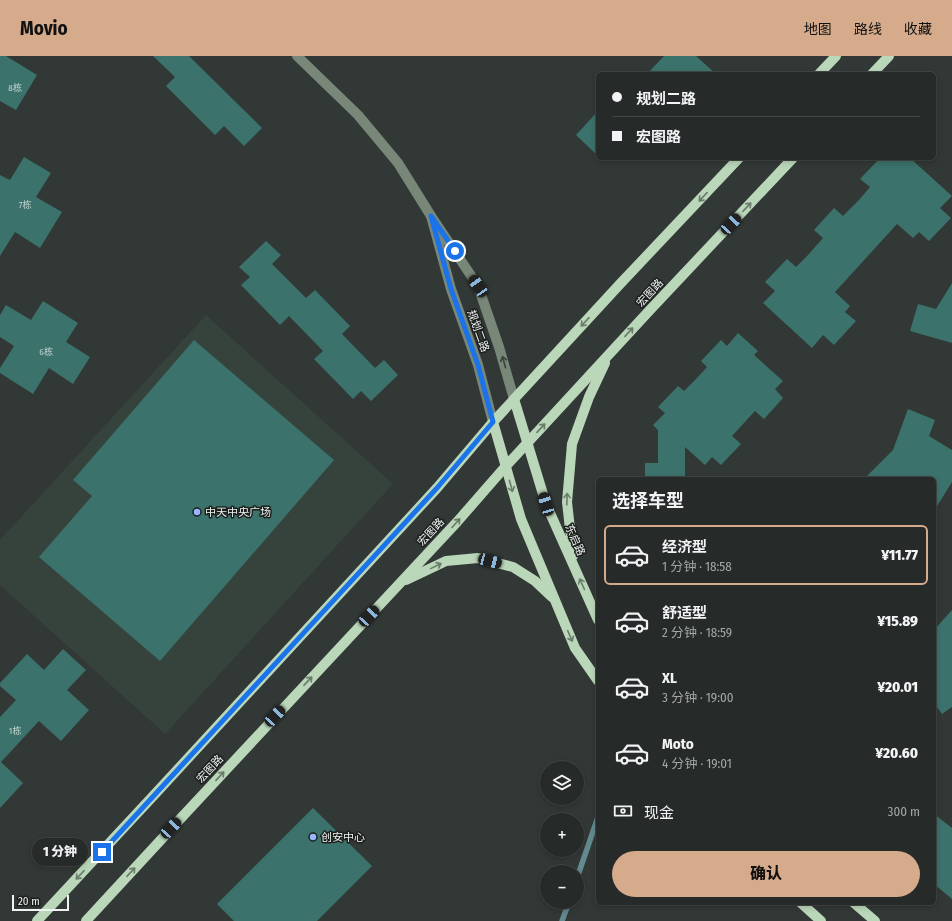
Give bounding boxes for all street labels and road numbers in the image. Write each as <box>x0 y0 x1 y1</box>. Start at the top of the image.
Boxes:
street label: 宏图路 <box>634 276 666 310</box>
street label: 规划二路 <box>464 308 492 354</box>
street label: 宏图路 <box>415 515 447 549</box>
street label: 东启路 <box>562 522 588 558</box>
street label: 宏图路 <box>194 752 226 786</box>

